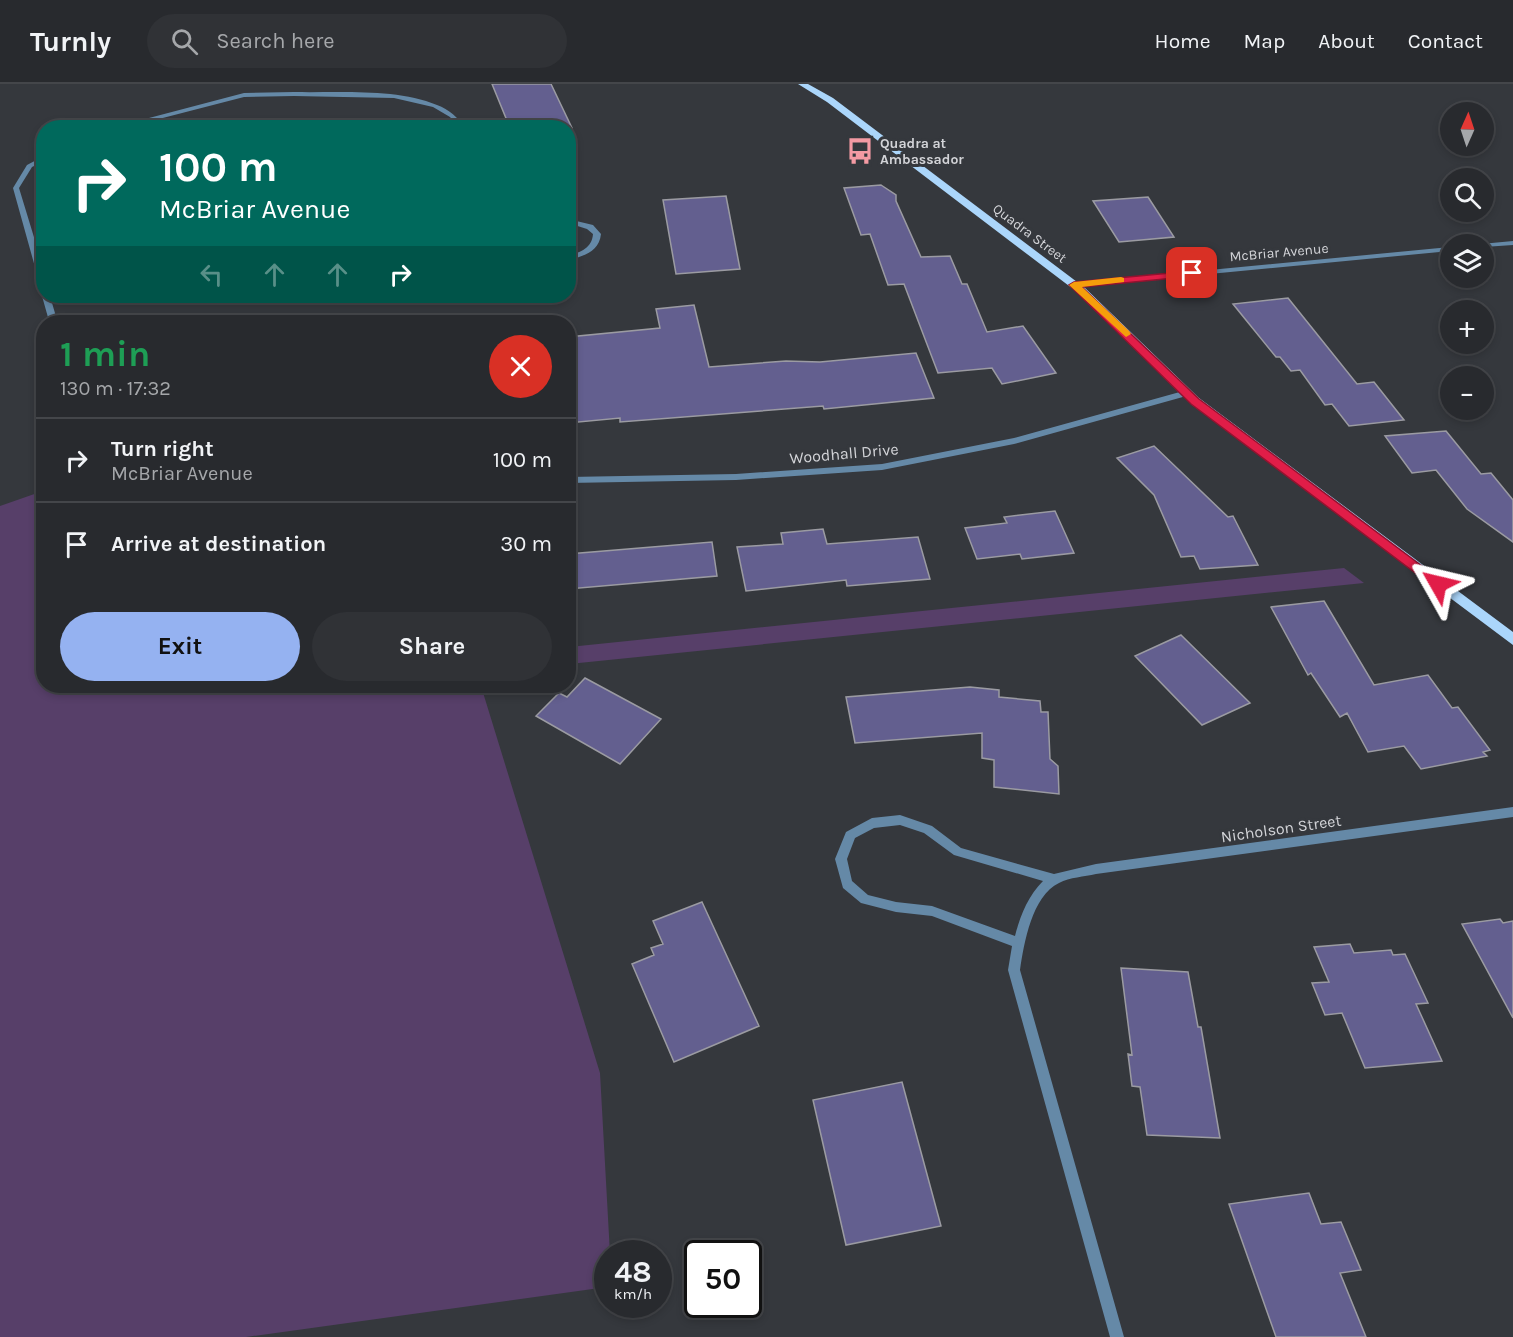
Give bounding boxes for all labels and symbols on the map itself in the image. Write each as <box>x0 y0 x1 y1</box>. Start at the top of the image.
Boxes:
north arrow <box>1440 102 1494 156</box>
place label: Quadra at Ambassador <box>880 135 964 168</box>
bus stop icon: Quadra at Ambassador <box>845 136 875 166</box>
street label: Quadra Street <box>989 200 1070 267</box>
street label: McBriar Avenue <box>1229 240 1329 265</box>
pin <box>1166 247 1217 298</box>
street label: Woodhall Drive <box>789 439 899 468</box>
position arrow <box>1406 552 1470 616</box>
street label: Nicholson Street <box>1220 811 1342 846</box>
speed limit sign: 50 <box>684 1240 762 1318</box>

